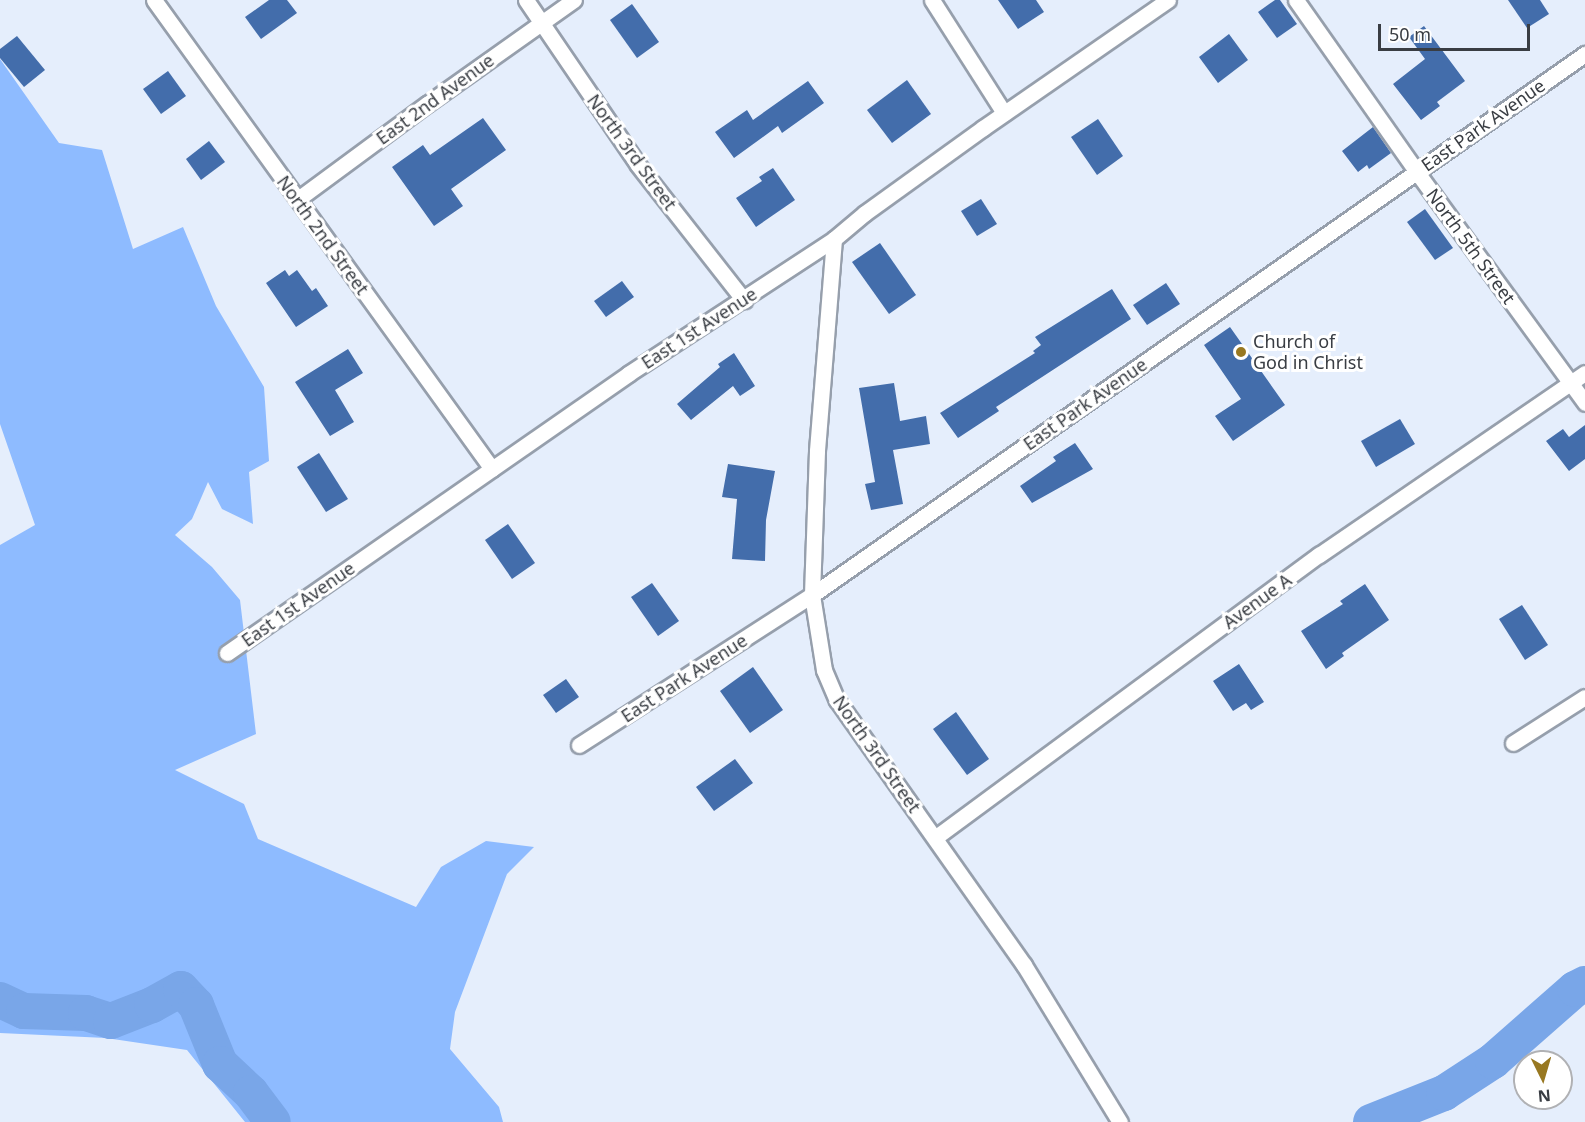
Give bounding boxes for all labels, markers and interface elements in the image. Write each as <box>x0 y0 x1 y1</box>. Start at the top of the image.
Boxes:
scale bar <box>1381 12 1532 50</box>
text: 50 m <box>1389 22 1431 46</box>
street label: East 2nd Avenue <box>372 49 498 149</box>
street label: East Park Avenue <box>1417 74 1549 176</box>
street label: North 3rd Street <box>583 90 681 214</box>
street label: North 2nd Street <box>273 171 373 299</box>
street label: North 5th Street <box>1422 184 1520 308</box>
street label: East 1st Avenue <box>637 283 761 373</box>
place label: Church of God in Christ <box>1253 331 1363 374</box>
marker: Church of God in Christ <box>1234 345 1248 359</box>
street label: East Park Avenue <box>1019 353 1151 455</box>
street label: East 1st Avenue <box>237 557 359 651</box>
street label: Avenue A <box>1219 569 1295 633</box>
street label: East Park Avenue <box>617 629 751 727</box>
street label: North 3rd Street <box>829 691 925 817</box>
north arrow <box>1513 1050 1573 1110</box>
text: N <box>1537 1084 1552 1107</box>

